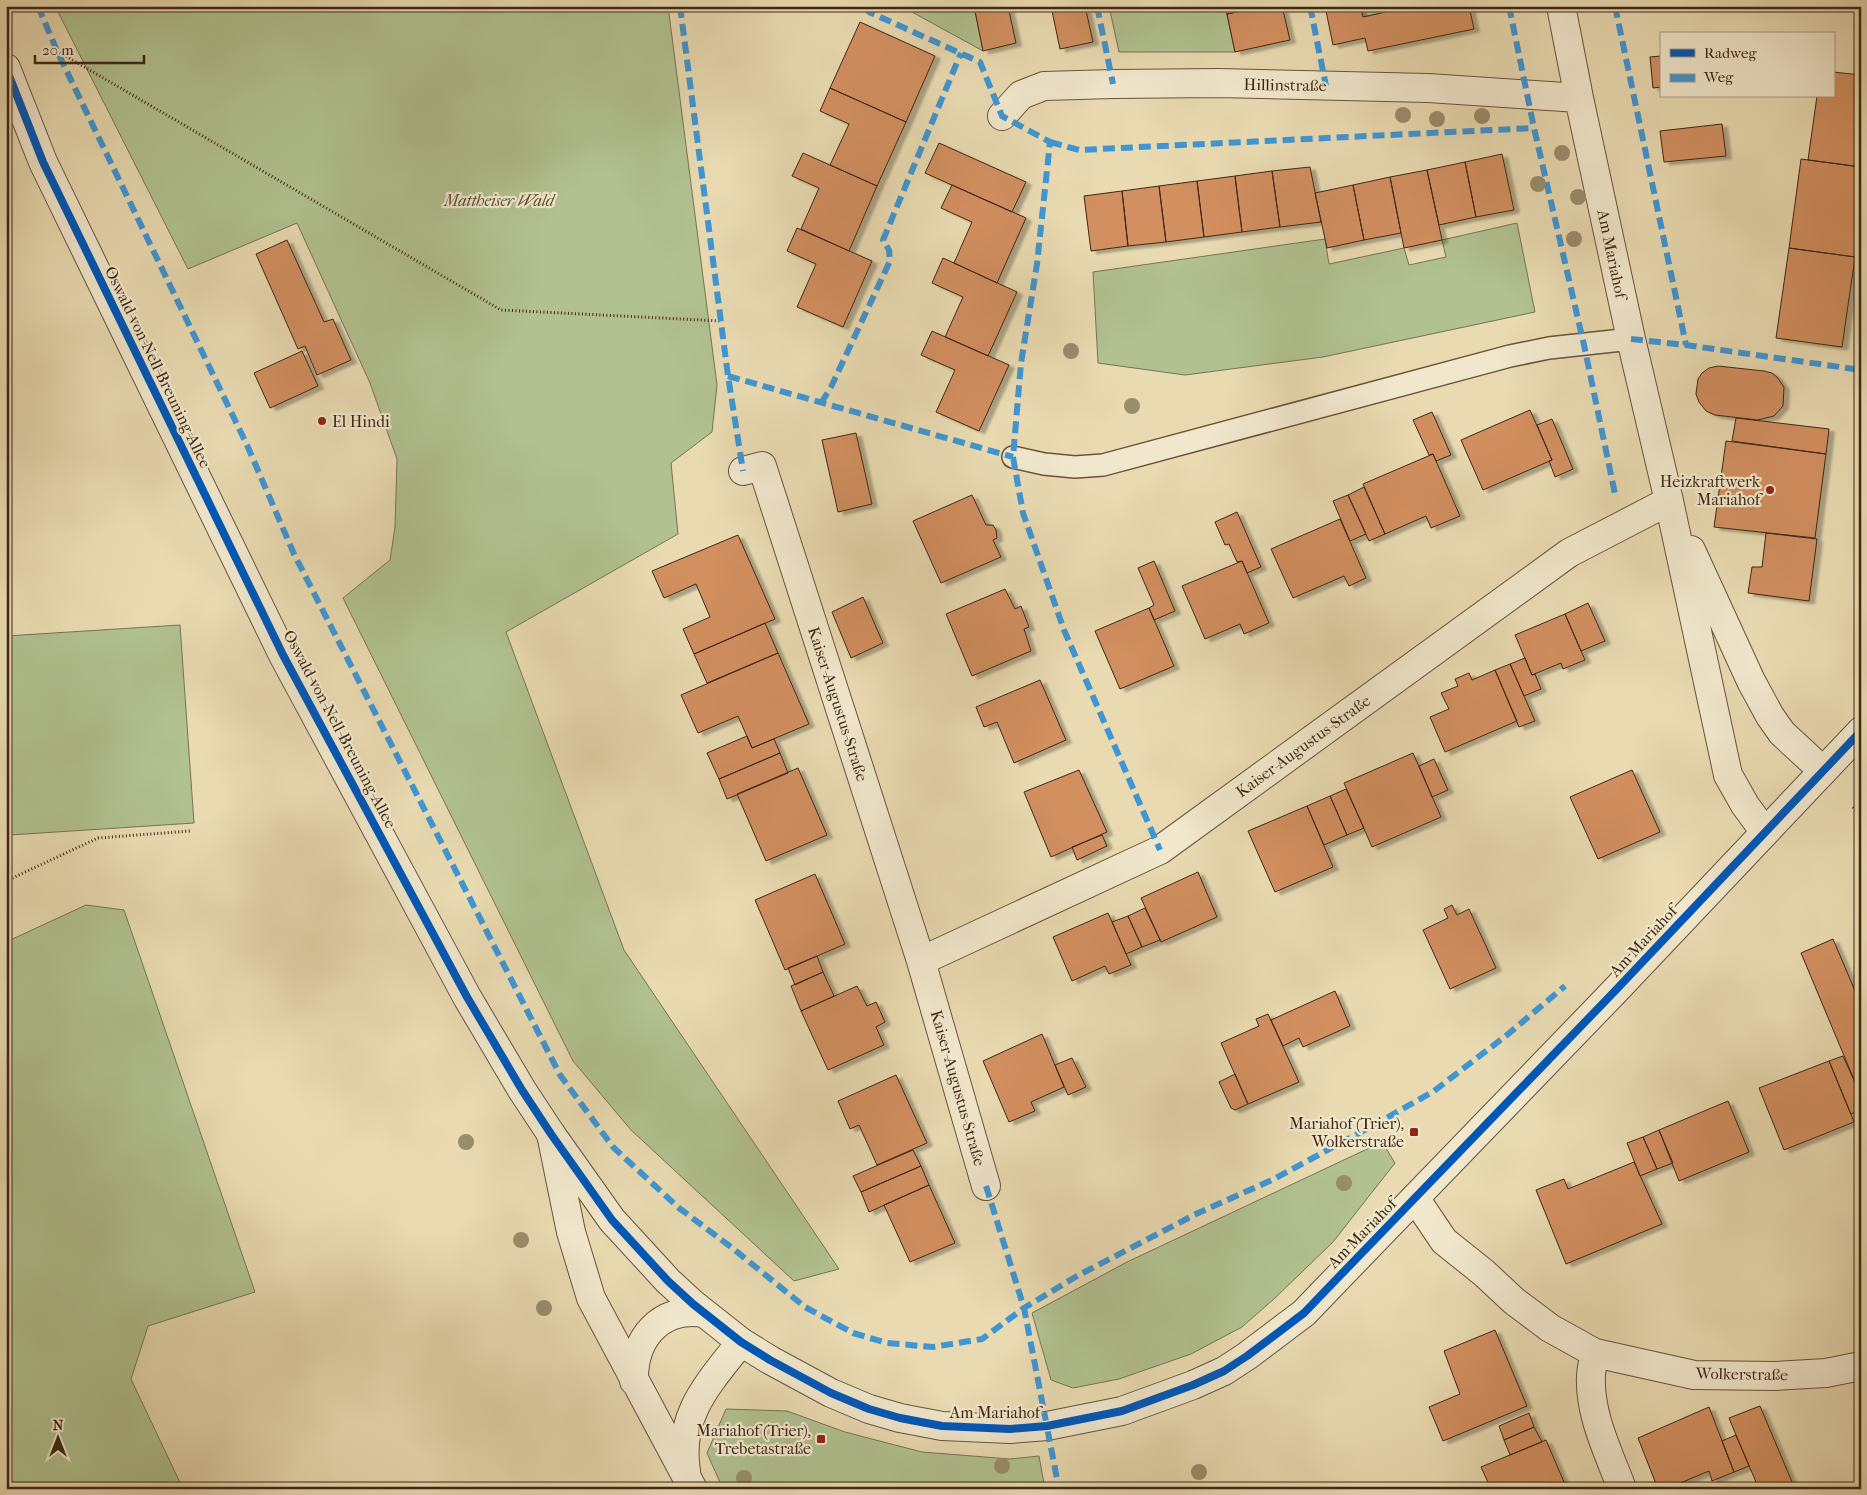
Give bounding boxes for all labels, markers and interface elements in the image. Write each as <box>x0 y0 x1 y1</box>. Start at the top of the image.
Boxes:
scale bar <box>35 32 144 64</box>
legend <box>1660 32 1834 98</box>
text: 20 m <box>42 41 74 59</box>
text: Radweg <box>1704 44 1757 62</box>
text: Weg <box>1703 68 1734 86</box>
street label: Hillinstraße <box>1243 75 1327 95</box>
park label: Mattheiser Wald <box>443 191 556 210</box>
street label: Am Mariahof <box>1593 207 1631 304</box>
street label: Oswald-von-Nell-Breuning-Allee <box>101 263 215 471</box>
place label: El Hindi <box>332 412 390 431</box>
marker: El Hindi <box>316 415 328 427</box>
place label: Heizkraftwerk Mariahof <box>1660 472 1764 509</box>
marker: Heizkraftwerk Mariahof <box>1764 484 1776 496</box>
street label: Kaiser-Augustus-Straße <box>804 624 872 784</box>
street label: Oswald-von-Nell-Breuning-Allee <box>280 627 400 831</box>
street label: Kaiser-Augustus-Straße <box>1232 691 1374 801</box>
street label: Am Mariahof <box>1605 899 1683 981</box>
street label: Kaiser-Augustus-Straße <box>927 1008 989 1168</box>
place label: Mariahof (Trier), Wolkerstraße <box>1289 1114 1404 1151</box>
marker: Mariahof (Trier), Wolkerstraße <box>1408 1126 1420 1138</box>
street label: Am Mariahof <box>1323 1191 1403 1273</box>
street label: Wolkerstraße <box>1695 1364 1788 1384</box>
street label: Am Mariahof <box>949 1403 1044 1422</box>
north arrow <box>32 1412 82 1462</box>
text: N <box>53 1417 64 1434</box>
place label: Mariahof (Trier), Trebetastraße <box>696 1421 811 1458</box>
marker: Mariahof (Trier), Trebetastraße <box>815 1433 827 1445</box>

